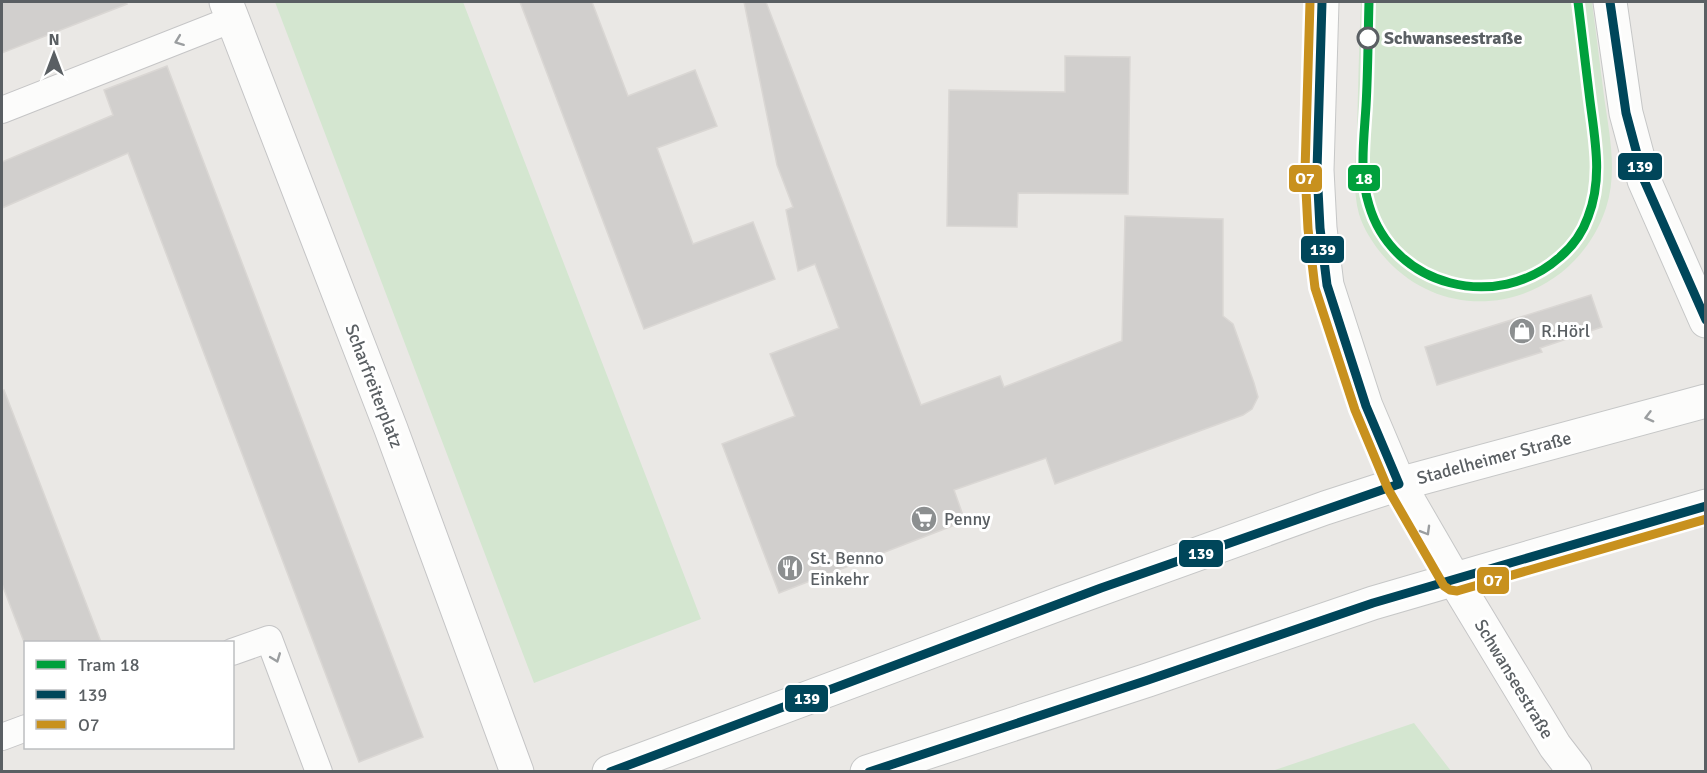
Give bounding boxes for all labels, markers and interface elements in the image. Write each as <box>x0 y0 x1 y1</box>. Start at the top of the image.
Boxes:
north arrow <box>24 24 84 84</box>
marker: Schwanseestraße <box>1357 27 1379 49</box>
place label: Schwanseestraße <box>1384 27 1522 49</box>
text: N <box>48 30 60 50</box>
one-way arrow <box>174 34 185 46</box>
line badge: 139 <box>1617 152 1663 181</box>
text: 139 <box>1627 157 1653 177</box>
line badge: O7 <box>1288 164 1323 193</box>
line badge: 18 <box>1347 164 1381 192</box>
text: O7 <box>1295 169 1315 189</box>
text: 18 <box>1355 169 1373 189</box>
line badge: 139 <box>1300 235 1345 264</box>
text: 139 <box>1310 240 1336 260</box>
shop icon: R.Hörl <box>1507 316 1537 346</box>
place label: R.Hörl <box>1541 320 1590 342</box>
street label: Scharfreiterplatz <box>340 321 408 451</box>
one-way arrow <box>1644 409 1654 422</box>
street label: Stadelheimer Straße <box>1414 427 1574 489</box>
supermarket icon: Penny <box>909 504 939 534</box>
place label: Penny <box>944 508 991 530</box>
one-way arrow <box>1419 525 1431 535</box>
line badge: 139 <box>1178 539 1224 568</box>
text: 139 <box>1188 544 1214 564</box>
place label: St. Benno Einkehr <box>810 547 884 590</box>
restaurant icon: St. Benno Einkehr <box>775 553 805 583</box>
line badge: O7 <box>1476 566 1510 595</box>
text: O7 <box>1483 571 1503 591</box>
street label: Schwanseestraße <box>1470 615 1558 743</box>
legend <box>24 641 234 749</box>
one-way arrow <box>269 652 281 663</box>
text: Tram 18 <box>78 654 139 676</box>
text: 139 <box>78 684 107 706</box>
line badge: 139 <box>784 684 829 713</box>
text: 139 <box>794 689 820 709</box>
text: O7 <box>78 714 100 736</box>

